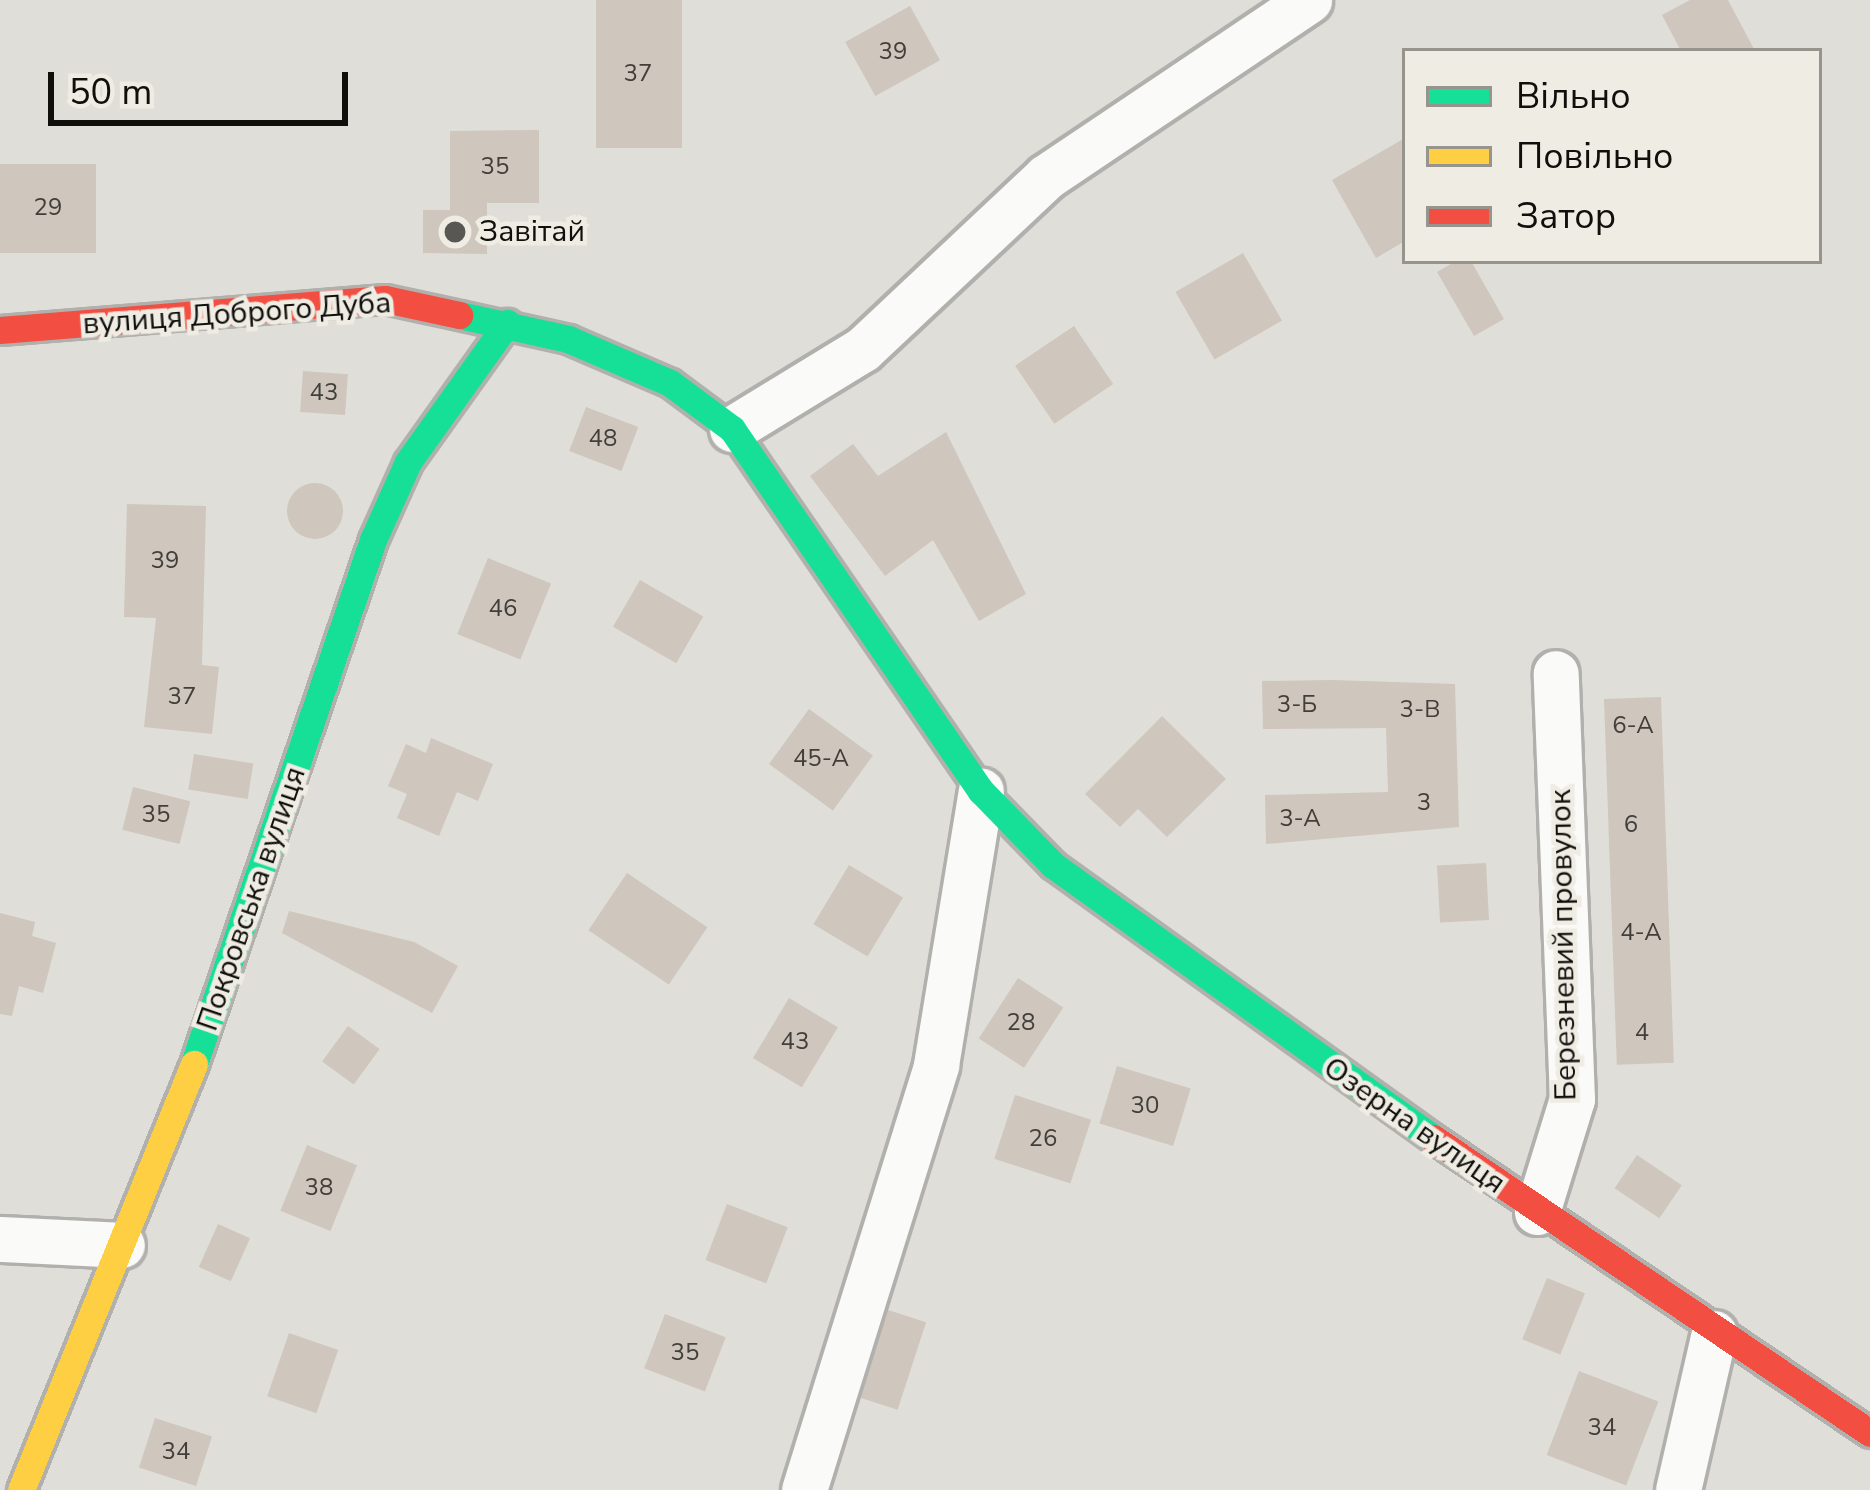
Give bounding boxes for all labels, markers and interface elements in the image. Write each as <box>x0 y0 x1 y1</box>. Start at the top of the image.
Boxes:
house number: 39 <box>879 38 907 66</box>
scale bar <box>54 48 354 122</box>
legend <box>1402 48 1822 264</box>
house number: 37 <box>624 60 652 88</box>
text: 50 m <box>69 68 152 117</box>
text: Вільно <box>1516 72 1631 121</box>
text: Повільно <box>1516 132 1674 181</box>
house number: 35 <box>481 153 509 181</box>
text: Затор <box>1516 192 1616 241</box>
house number: 29 <box>34 194 62 222</box>
place label: Завітай <box>479 214 585 250</box>
marker: Завітай <box>442 219 468 245</box>
street label: вулиця Доброго Дуба <box>82 285 392 343</box>
house number: 43 <box>310 379 338 407</box>
house number: 48 <box>589 425 617 453</box>
house number: 39 <box>151 547 179 575</box>
house number: 46 <box>489 595 517 623</box>
house number: 37 <box>168 683 196 711</box>
house number: 3-Б <box>1277 691 1317 719</box>
house number: 3-В <box>1400 696 1440 724</box>
house number: 6-А <box>1612 712 1654 740</box>
house number: 45-А <box>793 745 849 773</box>
street label: Покровська вулиця <box>190 762 314 1036</box>
house number: 3 <box>1417 789 1431 817</box>
street label: Березневий провулок <box>1543 789 1585 1101</box>
house number: 35 <box>142 801 170 829</box>
house number: 3-А <box>1279 805 1321 833</box>
house number: 6 <box>1624 811 1638 839</box>
house number: 4-А <box>1620 919 1662 947</box>
house number: 28 <box>1007 1009 1035 1037</box>
house number: 4 <box>1635 1019 1649 1047</box>
house number: 43 <box>781 1028 809 1056</box>
street label: Озерна вулиця <box>1316 1050 1512 1202</box>
house number: 30 <box>1131 1092 1159 1120</box>
house number: 26 <box>1029 1125 1057 1153</box>
house number: 38 <box>305 1174 333 1202</box>
house number: 35 <box>671 1339 699 1367</box>
house number: 34 <box>1588 1414 1616 1442</box>
house number: 34 <box>162 1438 190 1466</box>

